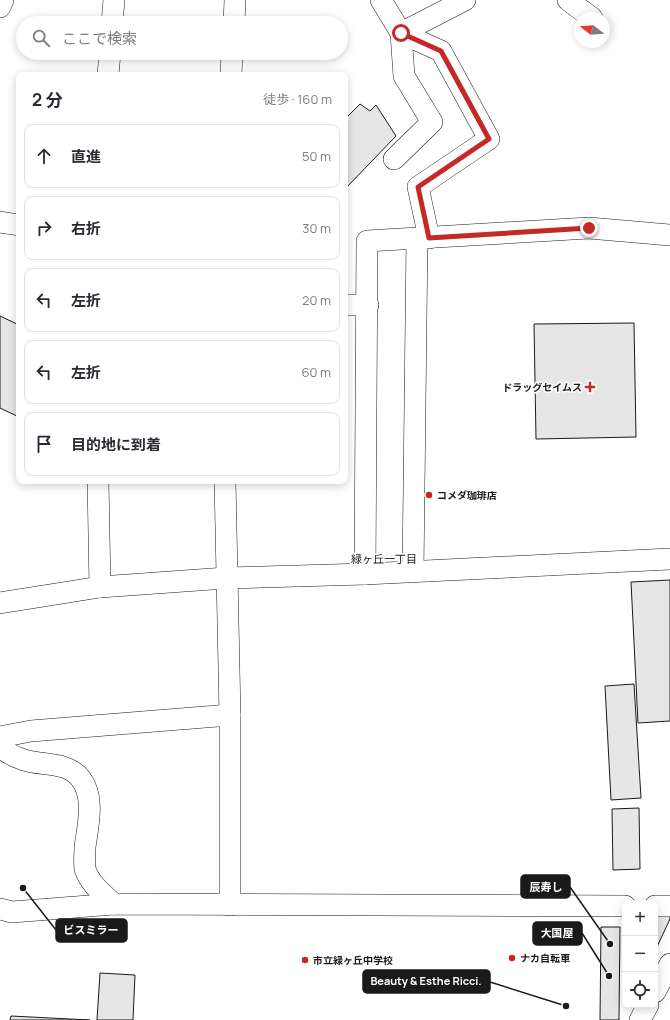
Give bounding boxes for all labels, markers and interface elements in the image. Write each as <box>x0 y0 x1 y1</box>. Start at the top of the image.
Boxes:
north arrow <box>574 12 610 48</box>
search box <box>16 16 348 60</box>
route start <box>392 24 410 42</box>
icon: search <box>30 27 52 49</box>
text: ここで検索 <box>62 28 137 49</box>
text: 2 分 <box>32 88 63 111</box>
text: 徒歩 · 160 m <box>263 90 332 108</box>
icon: ahead <box>33 145 55 167</box>
text: 直進 <box>71 146 101 167</box>
text: 50 m <box>302 147 331 165</box>
icon: right <box>33 217 55 239</box>
text: 右折 <box>71 218 101 239</box>
text: 30 m <box>302 219 331 237</box>
route end <box>580 219 598 237</box>
icon: left <box>33 289 55 311</box>
text: 左折 <box>71 290 101 311</box>
text: 20 m <box>302 291 331 309</box>
icon: left <box>33 361 55 383</box>
text: 左折 <box>71 362 101 383</box>
text: 60 m <box>301 363 331 381</box>
place label: ドラッグセイムス <box>502 380 582 394</box>
marker: ドラッグセイムス <box>585 382 595 392</box>
icon: arrive <box>33 433 55 455</box>
text: 目的地に到着 <box>71 434 161 455</box>
place label: コメダ珈琲店 <box>437 488 497 502</box>
marker: コメダ珈琲店 <box>424 490 434 500</box>
district label: 緑ヶ丘一丁目 <box>351 551 417 566</box>
callout: 辰寿し <box>521 875 570 898</box>
text: 辰寿し <box>530 879 563 894</box>
map controls <box>622 900 658 1008</box>
button: + <box>622 900 658 936</box>
callout: ビスミラー <box>56 919 127 942</box>
text: ビスミラー <box>64 922 119 937</box>
callout: 大国屋 <box>533 922 582 945</box>
text: 大国屋 <box>541 925 574 940</box>
button: − <box>622 936 658 972</box>
place label: ナカ自転車 <box>520 951 570 965</box>
place label: 市立緑ヶ丘中学校 <box>313 953 393 967</box>
marker: ナカ自転車 <box>507 953 517 963</box>
marker: 市立緑ヶ丘中学校 <box>300 955 310 965</box>
callout: Beauty & Esthe Ricci. <box>363 970 490 993</box>
button: locate <box>622 972 658 1008</box>
text: Beauty & Esthe Ricci. <box>370 973 482 988</box>

